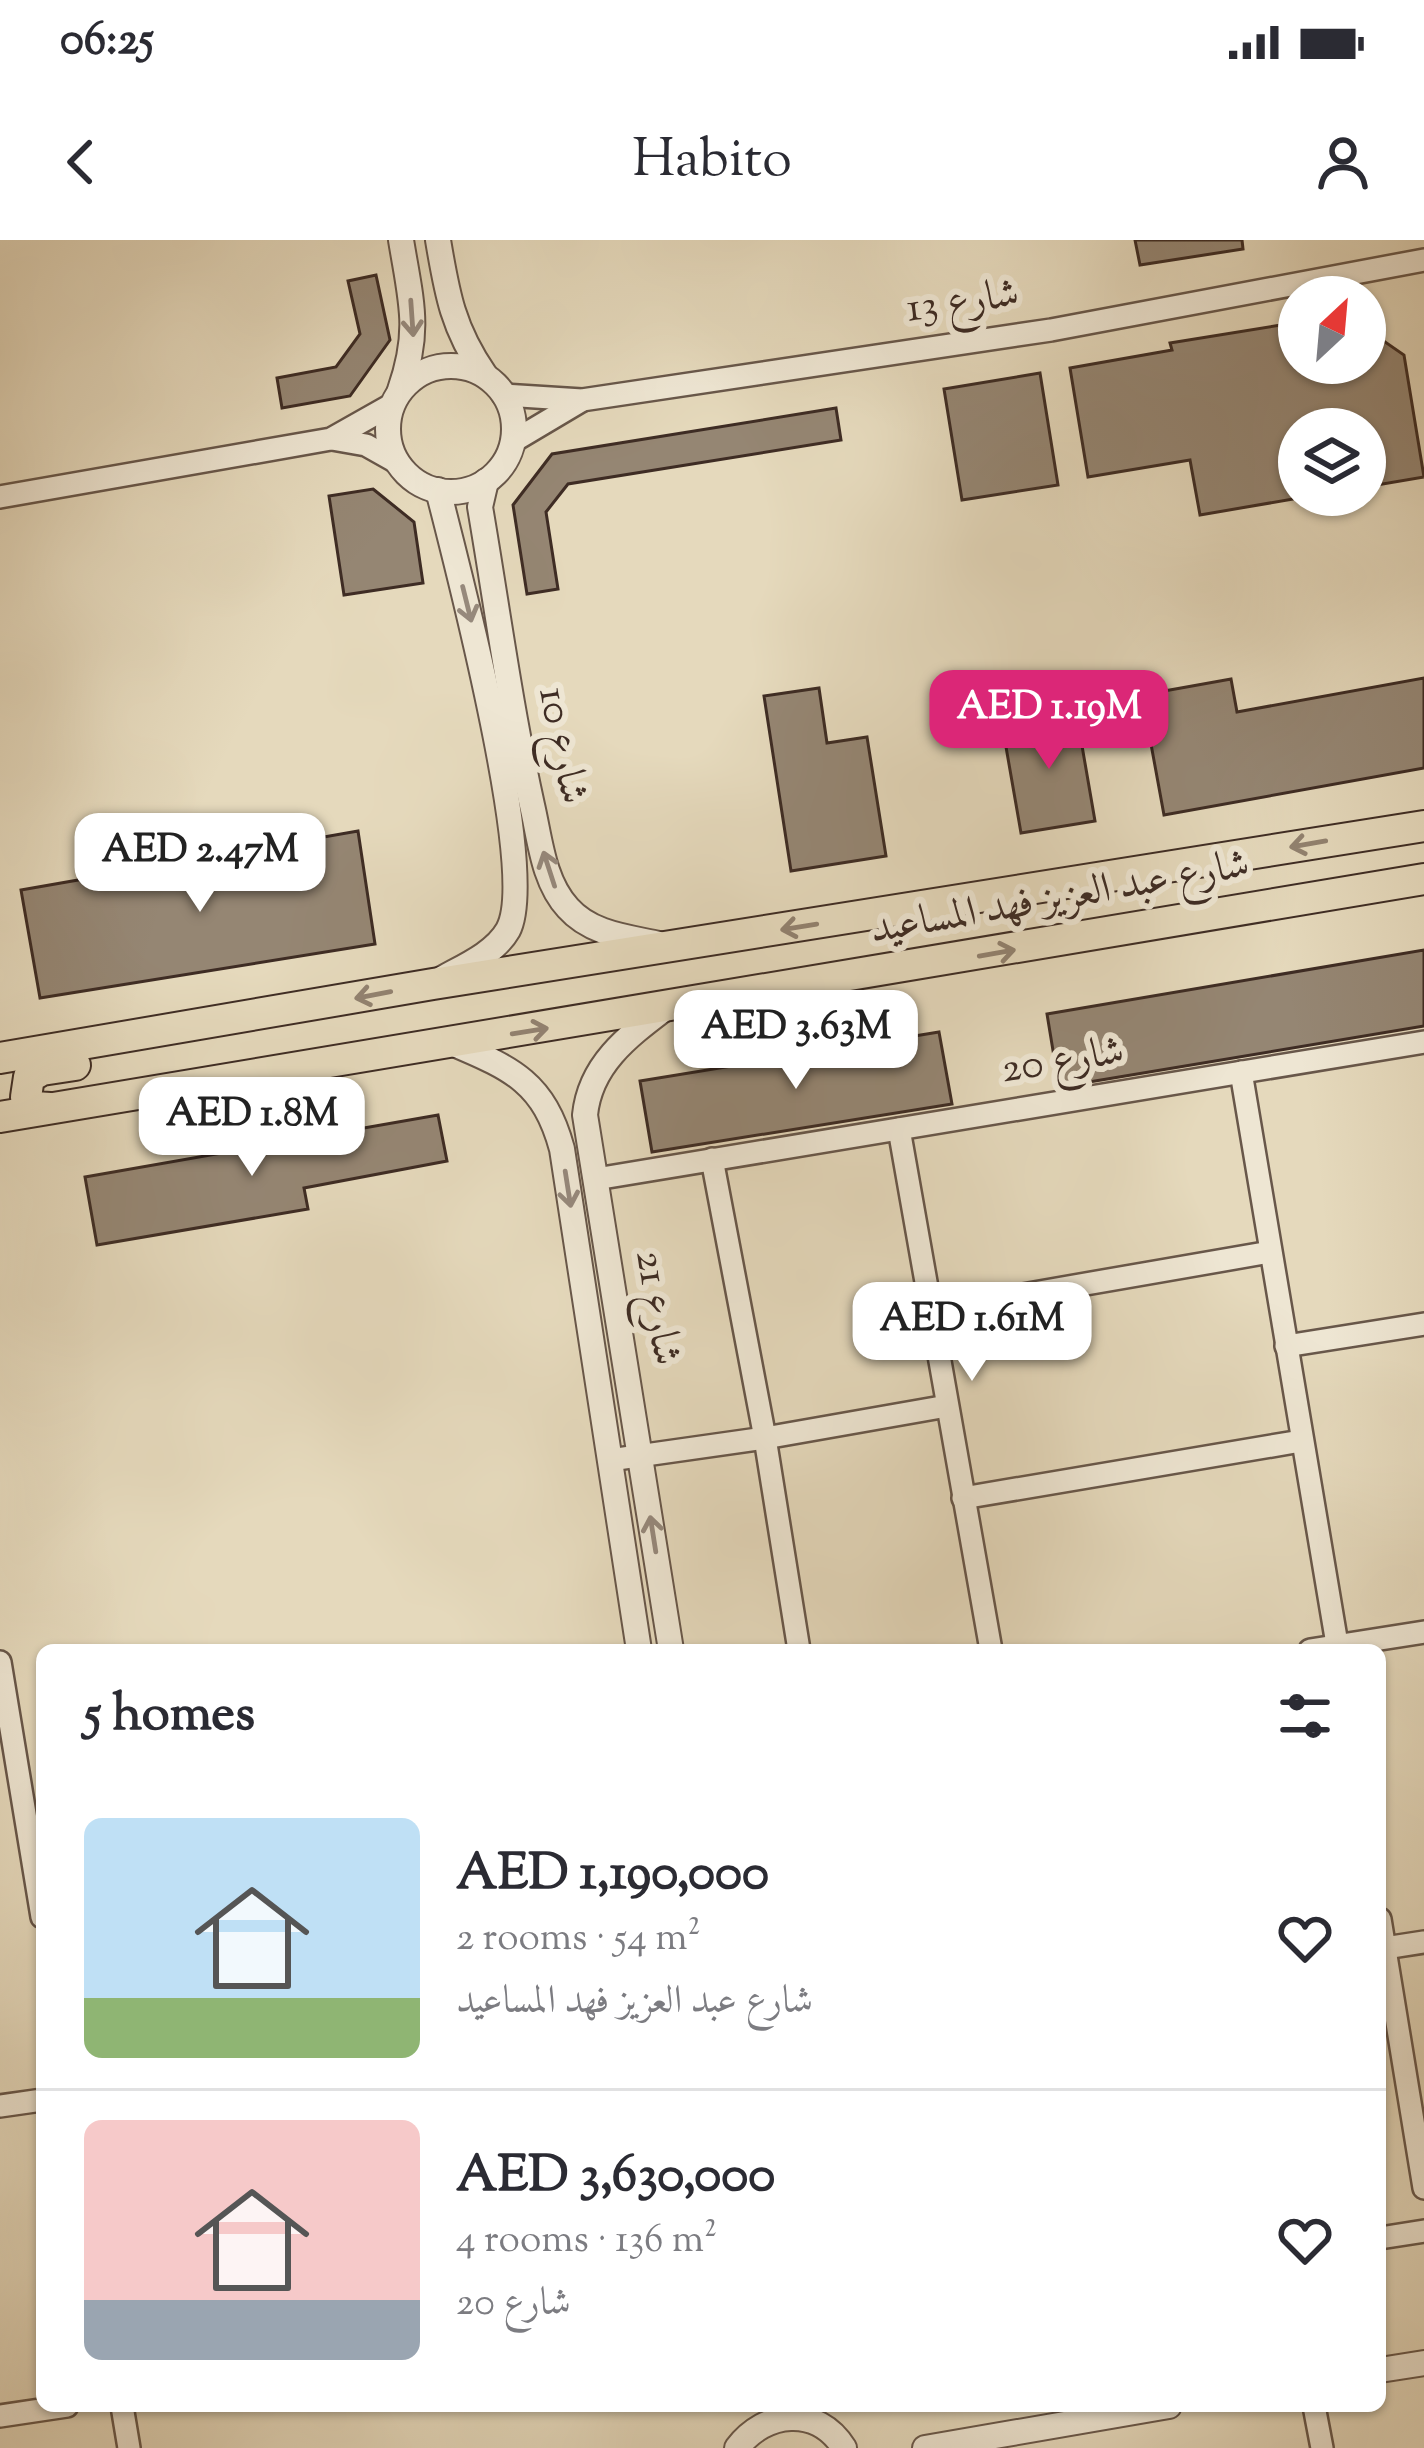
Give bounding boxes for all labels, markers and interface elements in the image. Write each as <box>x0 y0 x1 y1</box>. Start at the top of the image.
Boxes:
text: 06:25 <box>60 10 154 75</box>
text: Habito <box>632 123 792 201</box>
icon: back <box>48 129 114 195</box>
icon: person <box>1310 129 1376 195</box>
street label: شارع 13 <box>903 265 1023 342</box>
north arrow <box>1278 276 1386 384</box>
map controls <box>1278 276 1386 516</box>
one-way arrow <box>401 298 424 337</box>
button: layers <box>1278 408 1386 516</box>
one-way arrow <box>457 584 479 622</box>
pin: AED 1.19M <box>912 670 1186 772</box>
text: AED 1.19M <box>956 681 1142 737</box>
street label: شارع 10 <box>519 682 602 810</box>
pin: AED 2.47M <box>63 813 337 915</box>
text: AED 2.47M <box>102 824 298 880</box>
one-way arrow <box>1290 834 1329 857</box>
street label: شارع عبد العزيز فهد المساعيد <box>865 836 1255 963</box>
one-way arrow <box>536 850 558 888</box>
one-way arrow <box>780 917 819 940</box>
one-way arrow <box>977 940 1016 963</box>
one-way arrow <box>354 985 393 1007</box>
pin: AED 3.63M <box>659 990 933 1092</box>
text: AED 3.63M <box>701 1001 891 1057</box>
one-way arrow <box>510 1019 549 1042</box>
street label: شارع 20 <box>997 1023 1129 1102</box>
pin: AED 1.8M <box>128 1077 376 1179</box>
text: AED 1.8M <box>166 1088 338 1144</box>
one-way arrow <box>557 1169 580 1208</box>
street label: شارع 21 <box>616 1246 695 1370</box>
pin: AED 1.61M <box>835 1282 1109 1384</box>
text: AED 1.61M <box>880 1293 1064 1349</box>
one-way arrow <box>641 1516 664 1555</box>
text: 5 homes <box>84 1680 255 1753</box>
icon: filters <box>1272 1683 1338 1749</box>
text: AED 1,190,000 <box>456 1839 769 1912</box>
icon: home <box>180 1866 324 2010</box>
icon: heart <box>1272 1905 1338 1971</box>
text: 2 rooms · 54 m² <box>456 1912 701 1968</box>
text: شارع عبد العزيز فهد المساعيد <box>456 1975 813 2031</box>
text: AED 3,630,000 <box>456 2141 775 2214</box>
icon: home <box>180 2168 324 2312</box>
icon: heart <box>1272 2207 1338 2273</box>
text: 4 rooms · 136 m² <box>456 2214 717 2270</box>
text: شارع 20 <box>456 2277 571 2333</box>

